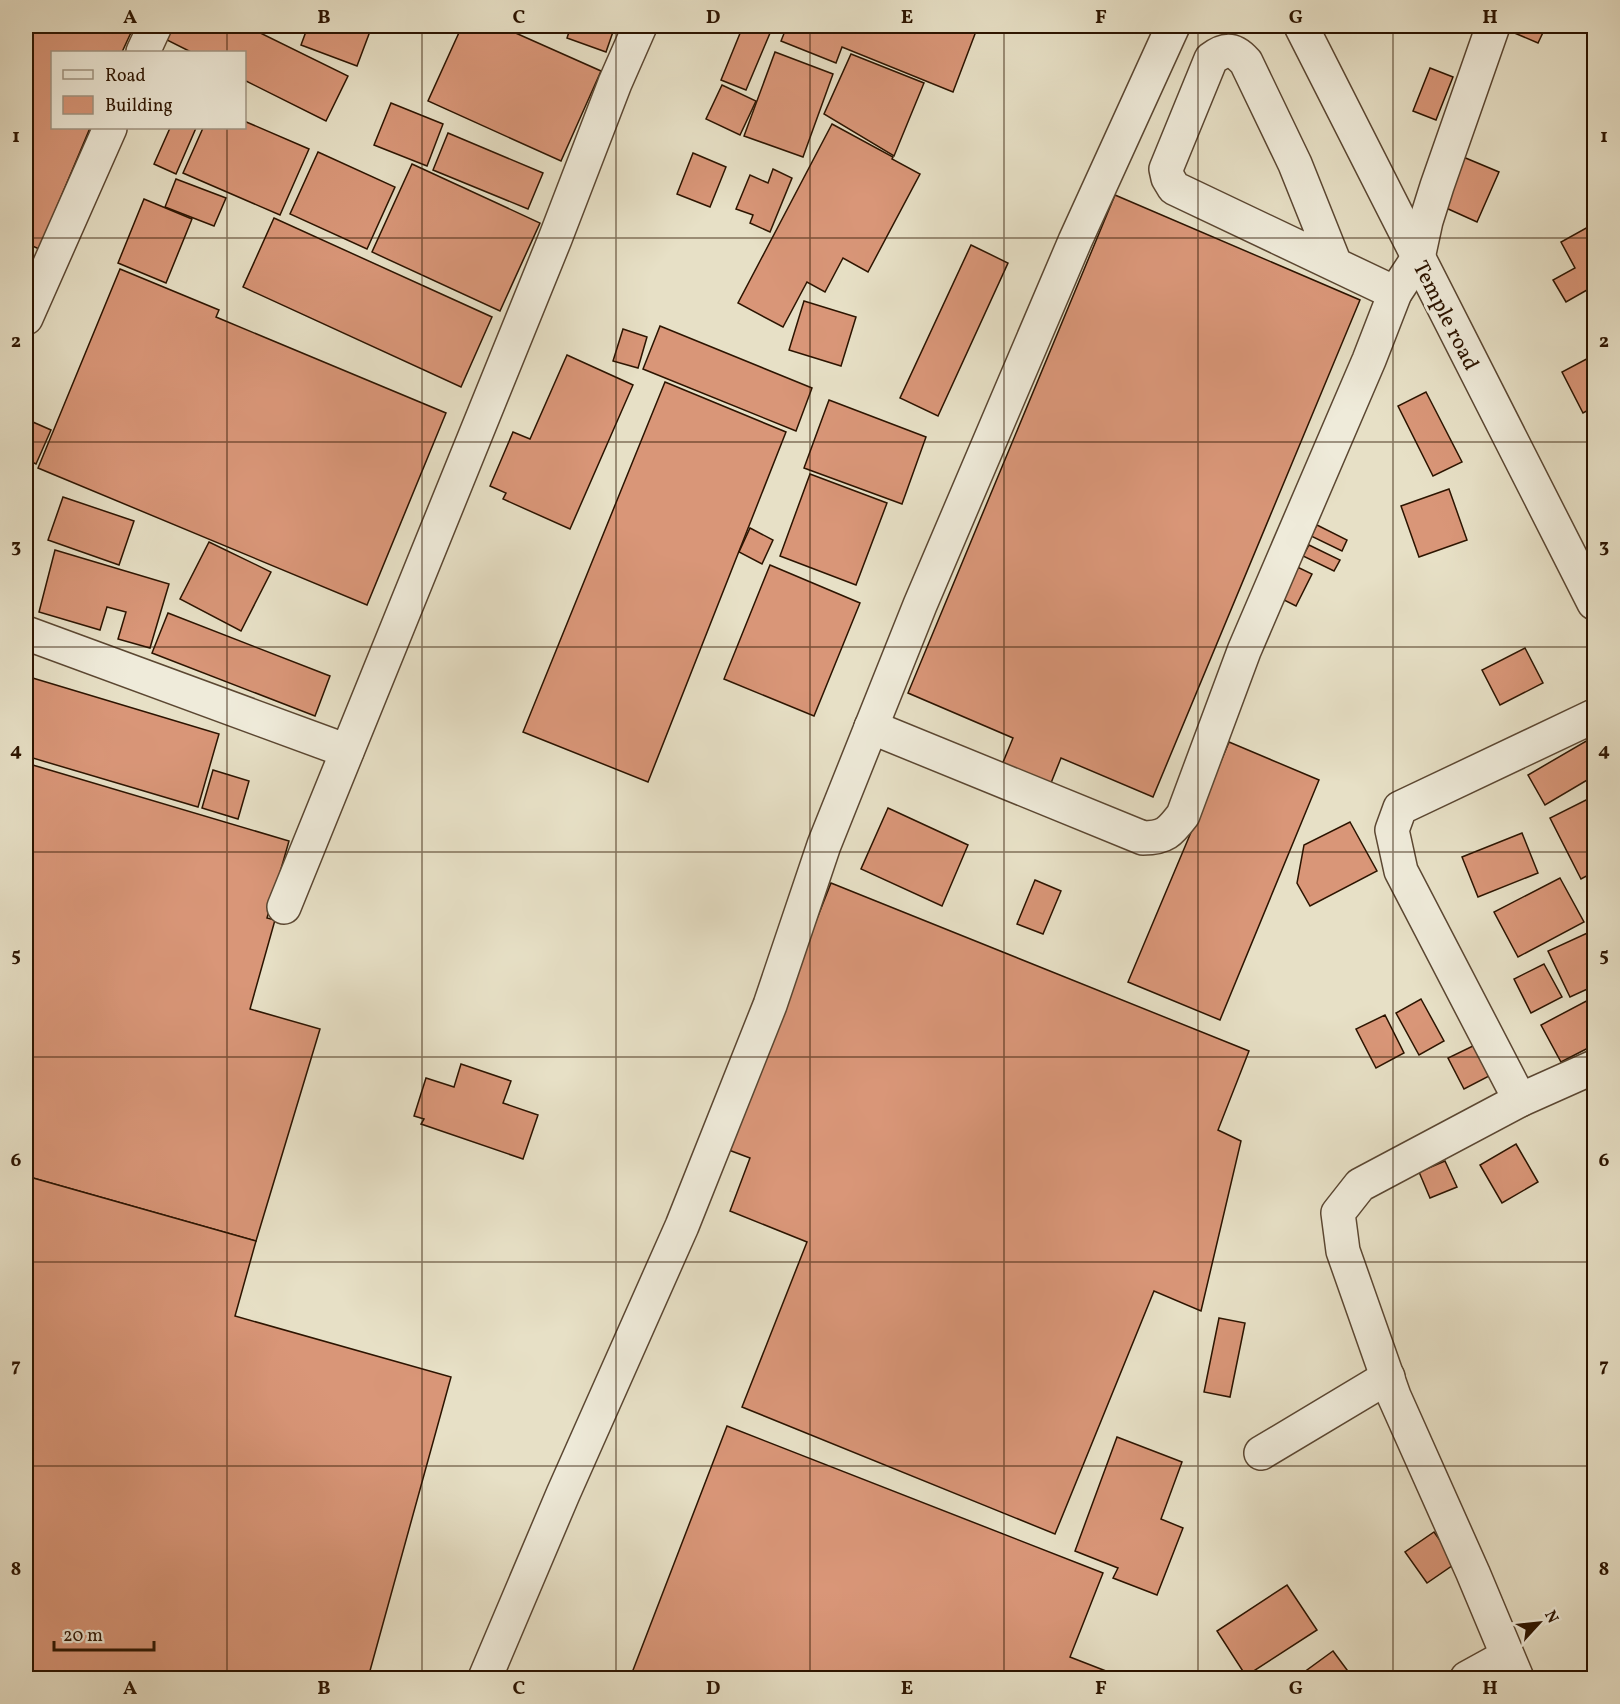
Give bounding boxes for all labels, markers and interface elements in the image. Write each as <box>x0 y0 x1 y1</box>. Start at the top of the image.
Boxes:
text: A <box>123 4 137 32</box>
text: B <box>317 4 331 32</box>
text: C <box>513 4 526 32</box>
text: D <box>706 4 720 32</box>
text: E <box>901 4 913 32</box>
text: F <box>1095 4 1107 32</box>
text: G <box>1289 4 1303 32</box>
text: H <box>1482 4 1498 32</box>
legend <box>51 51 246 129</box>
text: Road <box>105 64 146 89</box>
text: Building <box>105 94 173 119</box>
text: 1 <box>12 123 20 151</box>
text: 1 <box>1600 123 1608 151</box>
street label: Temple road <box>1404 256 1486 376</box>
text: 2 <box>11 328 21 356</box>
text: 2 <box>1599 328 1609 356</box>
text: 3 <box>11 533 21 561</box>
text: 3 <box>1599 533 1609 561</box>
text: 4 <box>10 737 22 765</box>
text: 4 <box>1598 737 1610 765</box>
text: 5 <box>11 942 21 970</box>
text: 5 <box>1599 942 1609 970</box>
text: 6 <box>11 1147 22 1175</box>
text: 6 <box>1599 1147 1610 1175</box>
text: 7 <box>11 1352 21 1380</box>
text: 7 <box>1599 1352 1609 1380</box>
text: 8 <box>11 1556 21 1584</box>
text: 8 <box>1599 1556 1609 1584</box>
north arrow <box>1509 1593 1569 1653</box>
text: N <box>1538 1607 1563 1628</box>
scale bar <box>54 1614 154 1652</box>
text: 20 m <box>63 1624 103 1649</box>
text: A <box>123 1675 137 1703</box>
text: B <box>317 1675 331 1703</box>
text: C <box>513 1675 526 1703</box>
text: D <box>706 1675 720 1703</box>
text: E <box>901 1675 913 1703</box>
text: F <box>1095 1675 1107 1703</box>
text: G <box>1289 1675 1303 1703</box>
text: H <box>1482 1675 1498 1703</box>

